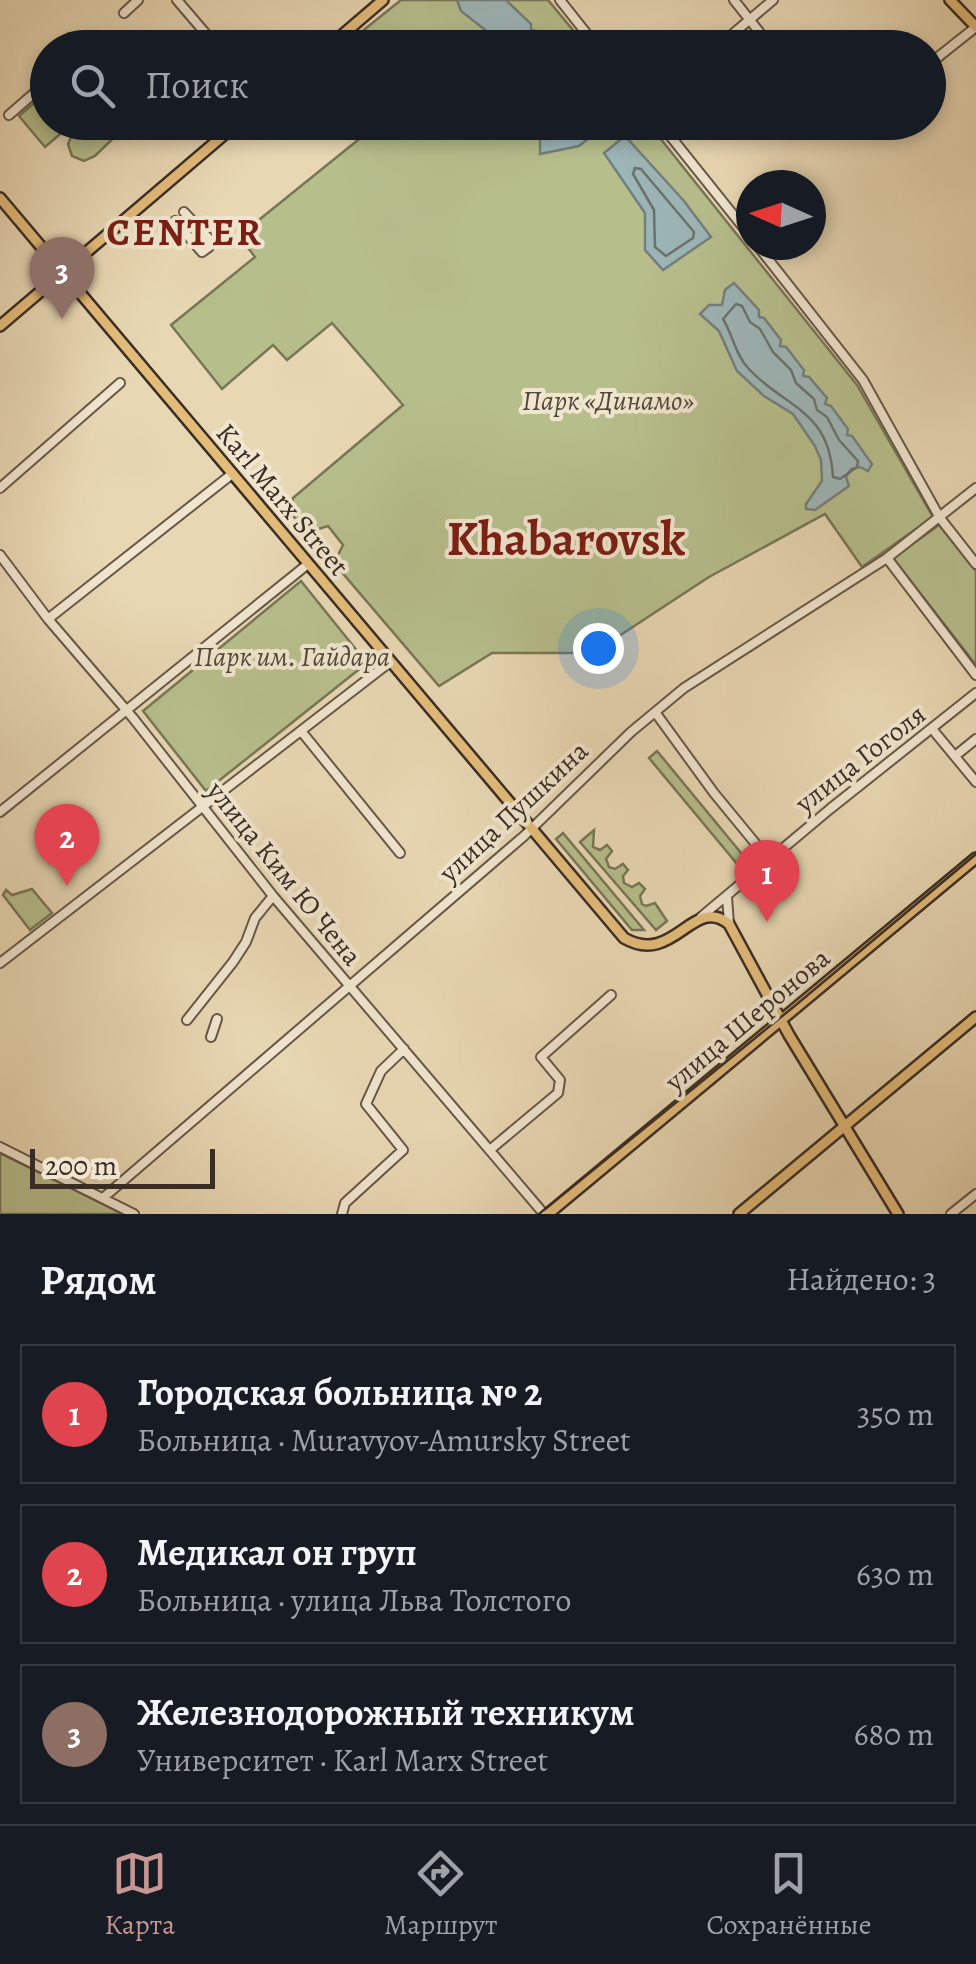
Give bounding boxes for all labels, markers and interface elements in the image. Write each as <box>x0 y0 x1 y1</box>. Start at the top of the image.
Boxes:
search box <box>30 30 946 140</box>
icon: search <box>65 58 120 113</box>
text: Поиск <box>145 59 249 111</box>
north arrow <box>736 170 826 260</box>
district label: CENTER <box>107 206 263 258</box>
pin: 3 <box>30 236 94 319</box>
park label: Парк «Динамо» <box>522 382 694 420</box>
street label: Karl Marx Street <box>207 415 357 584</box>
district label: Khabarovsk <box>447 506 686 572</box>
your location <box>573 623 624 674</box>
park label: Парк им. Гайдара <box>194 638 390 676</box>
street label: улица Гоголя <box>787 696 934 822</box>
street label: улица Пушкина <box>430 732 597 892</box>
street label: улица Ким Ю Чена <box>197 773 371 974</box>
pin: 2 <box>34 804 100 886</box>
pin: 1 <box>734 840 800 922</box>
street label: улица Шеронова <box>656 939 838 1101</box>
scale bar <box>30 1144 215 1188</box>
text: 200 m <box>45 1147 117 1185</box>
text: Рядом <box>40 1251 157 1308</box>
text: Найдено: 3 <box>787 1257 936 1301</box>
text: Городская больница № 2 <box>137 1366 542 1418</box>
text: 1 <box>69 1392 80 1436</box>
text: 350 m <box>857 1392 934 1436</box>
text: Больница · Muravyov-Amursky Street <box>137 1418 631 1462</box>
text: Медикал он груп <box>137 1526 417 1578</box>
text: 2 <box>67 1552 82 1596</box>
text: 630 m <box>856 1552 934 1596</box>
text: Больница · улица Льва Толстого <box>137 1578 571 1622</box>
text: Железнодорожный техникум <box>137 1686 635 1738</box>
text: 3 <box>68 1712 81 1756</box>
text: 680 m <box>854 1712 934 1756</box>
text: Университет · Karl Marx Street <box>137 1738 548 1782</box>
tab: Карта <box>105 1846 175 1944</box>
tab: Маршрут <box>384 1846 497 1944</box>
tab: Сохранённые <box>706 1846 872 1944</box>

